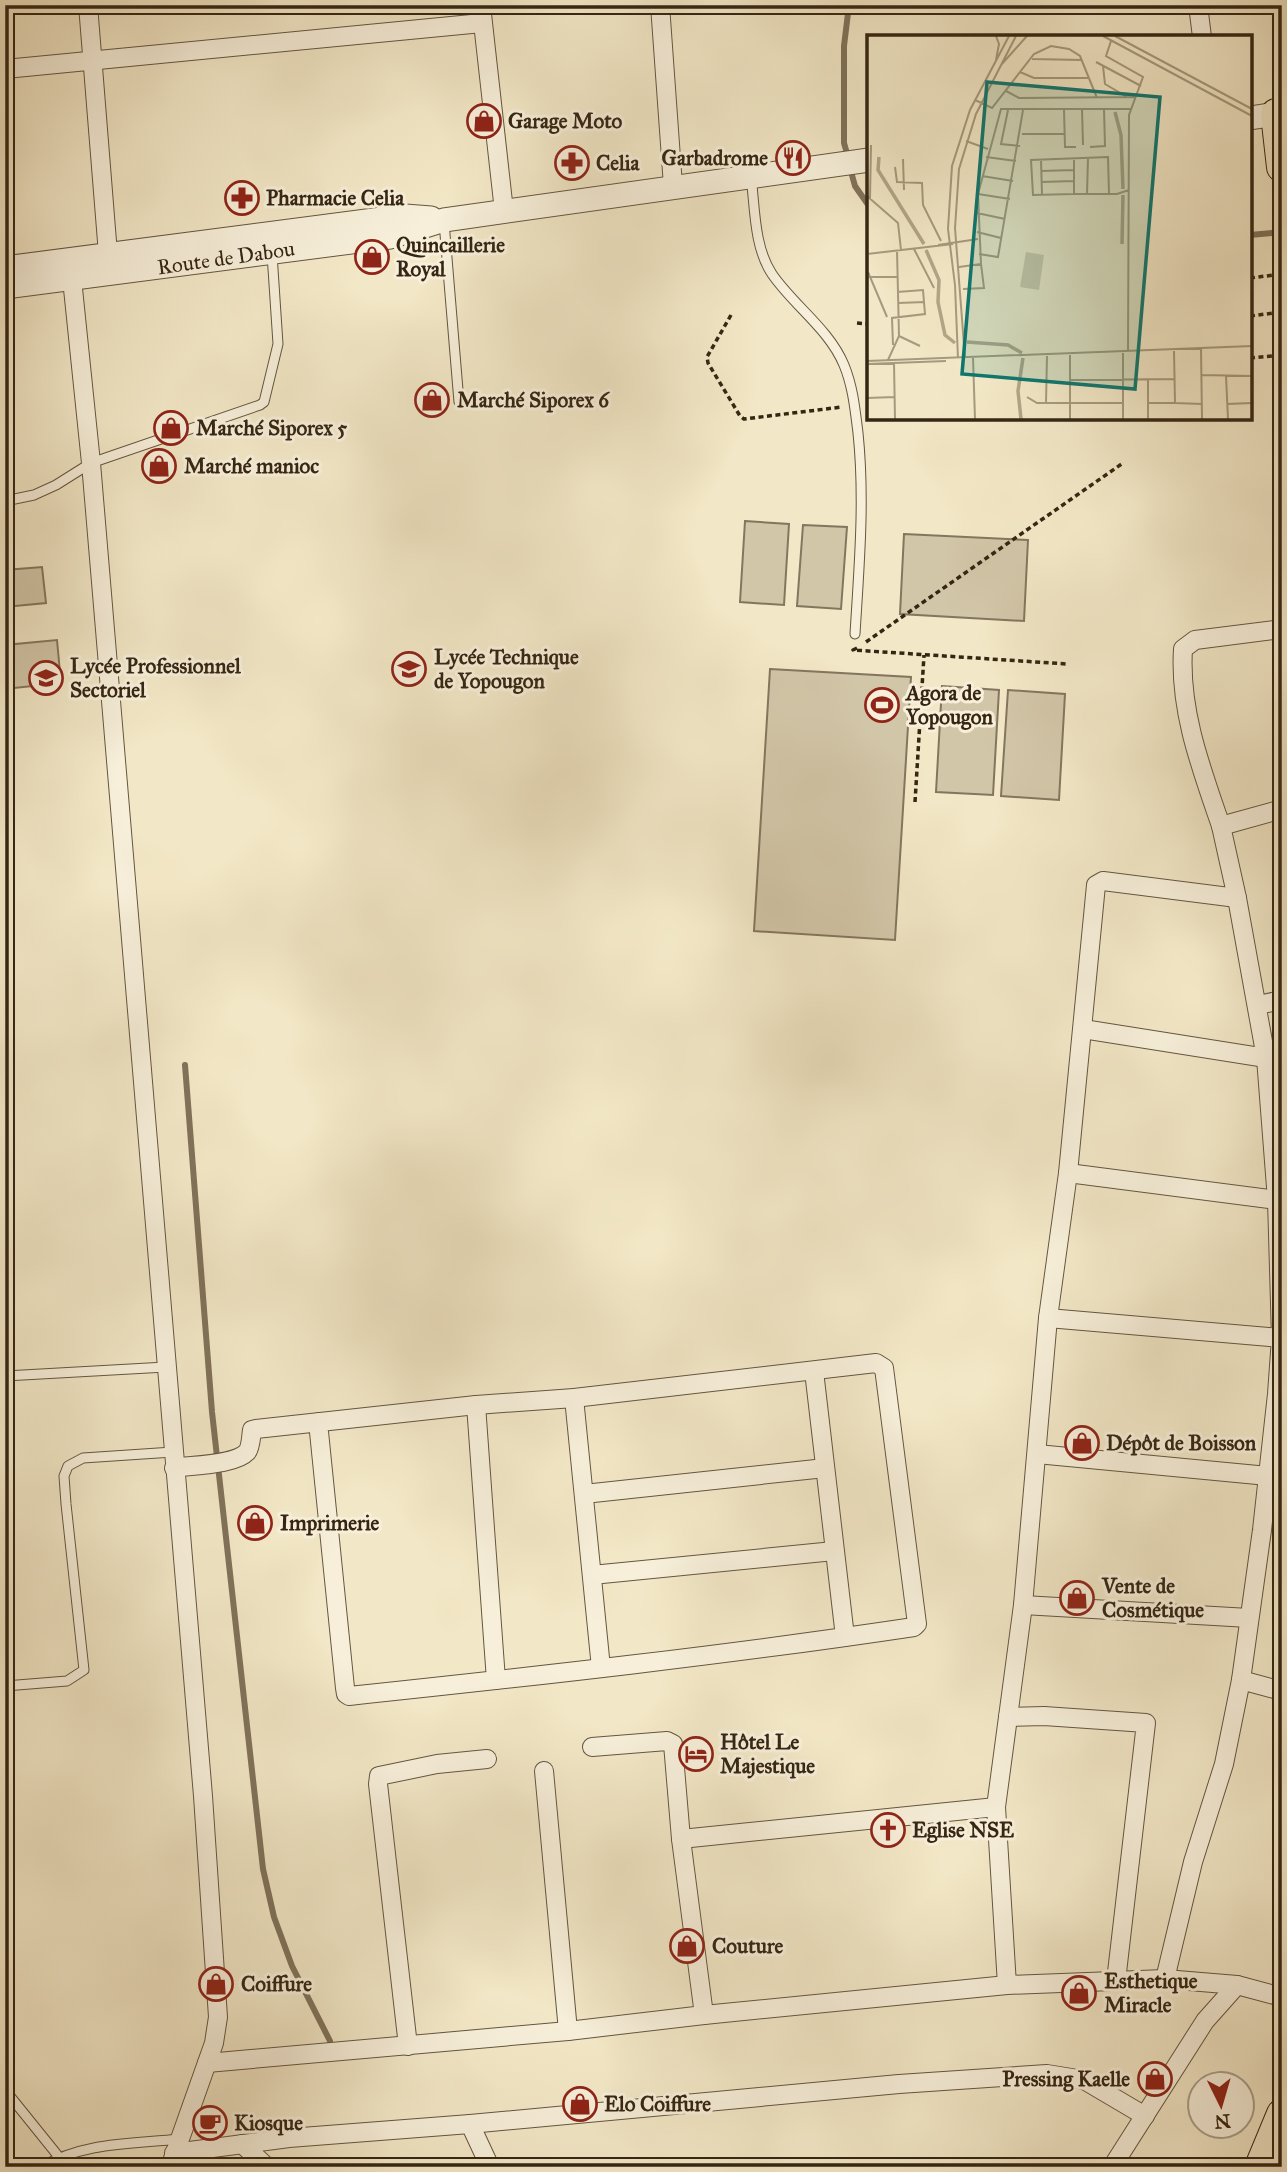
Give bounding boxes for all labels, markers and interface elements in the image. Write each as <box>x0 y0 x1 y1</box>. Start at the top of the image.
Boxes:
inset map <box>867 35 1252 420</box>
shop icon: Garage Moto <box>465 102 503 140</box>
place label: Garage Moto <box>508 108 623 134</box>
restaurant icon: Garbadrome <box>774 139 812 177</box>
pharmacy icon: Celia <box>553 144 591 182</box>
place label: Garbadrome <box>662 145 768 171</box>
place label: Celia <box>596 150 641 176</box>
pharmacy icon: Pharmacie Celia <box>223 179 261 217</box>
place label: Pharmacie Celia <box>266 185 405 211</box>
place label: Quincaillerie Royal <box>396 232 505 282</box>
street label: Route de Dabou <box>156 235 296 281</box>
shop icon: Quincaillerie Royal <box>353 238 391 276</box>
shop icon: Marché Siporex 6 <box>413 381 451 419</box>
place label: Marché Siporex 6 <box>457 387 610 413</box>
shop icon: Marché Siporex 5 <box>152 409 190 447</box>
place label: Marché Siporex 5 <box>196 415 347 441</box>
shop icon: Marché manioc <box>140 447 178 485</box>
place label: Marché manioc <box>184 453 319 479</box>
place label: Lycée Technique de Yopougon <box>434 644 579 694</box>
school or university icon: Lycée Technique de Yopougon <box>390 650 428 688</box>
place label: Lycée Professionnel Sectoriel <box>70 653 242 703</box>
school or university icon: Lycée Professionnel Sectoriel <box>27 659 65 697</box>
place label: Agora de Yopougon <box>904 680 994 730</box>
sports icon: Agora de Yopougon <box>863 686 901 724</box>
shop icon: Dépôt de Boisson <box>1063 1424 1101 1462</box>
place label: Dépôt de Boisson <box>1106 1430 1257 1456</box>
shop icon: Imprimerie <box>236 1504 274 1542</box>
place label: Imprimerie <box>280 1510 380 1536</box>
place label: Vente de Cosmétique <box>1101 1573 1204 1623</box>
shop icon: Vente de Cosmétique <box>1058 1579 1096 1617</box>
place label: Hôtel Le Majestique <box>720 1729 815 1779</box>
hotel icon: Hôtel Le Majestique <box>677 1735 715 1773</box>
church icon: Eglise NSE <box>869 1811 907 1849</box>
place label: Eglise NSE <box>912 1817 1014 1843</box>
shop icon: Couture <box>668 1927 706 1965</box>
place label: Couture <box>712 1933 784 1959</box>
shop icon: Coiffure <box>197 1965 235 2003</box>
place label: Esthetique Miracle <box>1104 1968 1198 2018</box>
place label: Coiffure <box>241 1971 312 1997</box>
shop icon: Esthetique Miracle <box>1060 1974 1098 2012</box>
shop icon: Pressing Kaelle <box>1136 2060 1174 2098</box>
place label: Pressing Kaelle <box>1002 2066 1130 2092</box>
north arrow <box>1186 2070 1256 2140</box>
shop icon: Elo Coiffure <box>561 2085 599 2123</box>
place label: Elo Coiffure <box>604 2091 711 2117</box>
cafe icon: Kiosque <box>191 2104 229 2142</box>
text: N <box>1213 2109 1231 2134</box>
place label: Kiosque <box>234 2110 303 2136</box>

